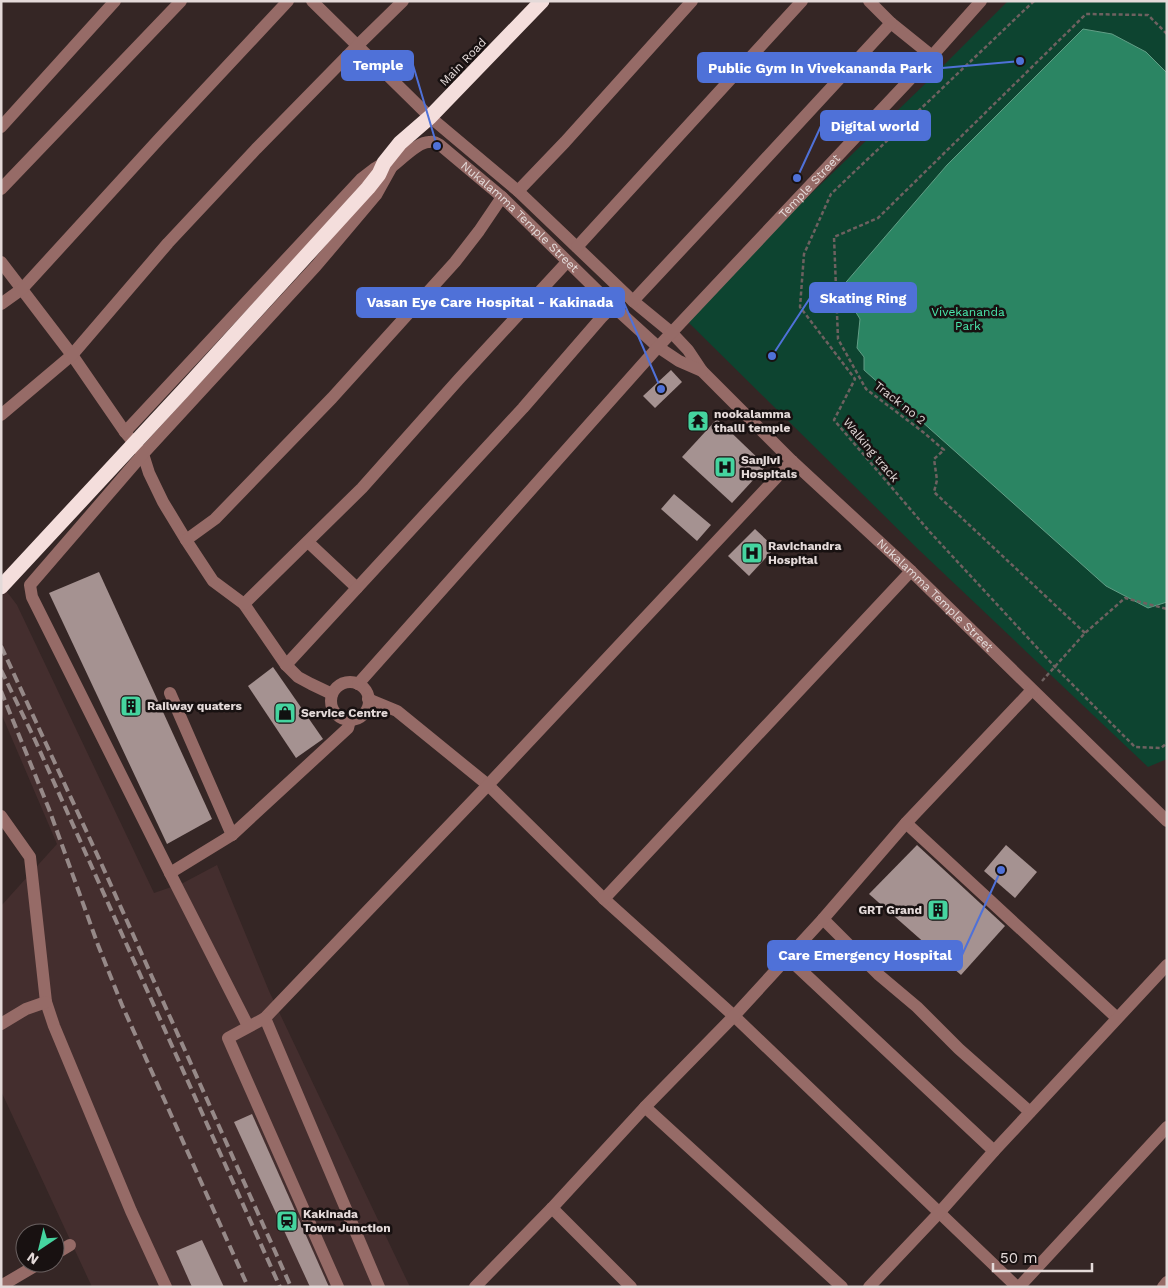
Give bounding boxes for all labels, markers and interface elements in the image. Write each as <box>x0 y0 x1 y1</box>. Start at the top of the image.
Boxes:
street label: Main Road <box>437 35 489 89</box>
callout: Temple <box>342 51 413 80</box>
callout: Public Gym In Vivekananda Park <box>698 53 942 82</box>
text: Temple <box>353 57 403 73</box>
text: Public Gym In Vivekananda Park <box>708 60 932 76</box>
callout: Digital world <box>821 111 930 140</box>
text: Digital world <box>831 118 919 134</box>
street label: Temple Street <box>776 151 843 221</box>
street label: Nukalamma Temple Street <box>458 159 582 275</box>
callout: Skating Ring <box>810 283 916 312</box>
callout: Vasan Eye Care Hospital - Kakinada <box>357 288 624 317</box>
text: Skating Ring <box>820 290 906 306</box>
text: Vasan Eye Care Hospital - Kakinada <box>367 294 614 310</box>
park label: Vivekananda Park <box>931 305 1005 333</box>
street label: Track no 2 <box>872 379 928 427</box>
place label: nookalamma thalli temple <box>714 407 791 435</box>
temple icon: nookalamma thalli temple <box>686 409 710 433</box>
street label: Walking track <box>840 415 902 485</box>
place label: Sanjivi Hospitals <box>741 453 798 481</box>
hospital icon: Sanjivi Hospitals <box>713 455 737 479</box>
street label: Nukalamma Temple Street <box>874 536 996 654</box>
place label: Ravichandra Hospital <box>768 539 841 567</box>
hospital icon: Ravichandra Hospital <box>740 541 764 565</box>
building icon: Railway quaters <box>119 694 143 718</box>
place label: Railway quaters <box>147 699 243 713</box>
shop icon: Service Centre <box>273 701 297 725</box>
place label: Service Centre <box>301 706 388 720</box>
building icon: GRT Grand <box>926 898 950 922</box>
place label: GRT Grand <box>858 903 922 917</box>
callout: Care Emergency Hospital <box>768 941 962 970</box>
text: Care Emergency Hospital <box>778 947 952 963</box>
place label: Kakinada Town Junction <box>303 1207 391 1235</box>
station icon: Kakinada Town Junction <box>275 1209 299 1233</box>
north arrow <box>15 1223 65 1273</box>
scale bar <box>993 1240 1092 1272</box>
text: N <box>24 1249 41 1268</box>
text: 50 m <box>1000 1249 1037 1267</box>

